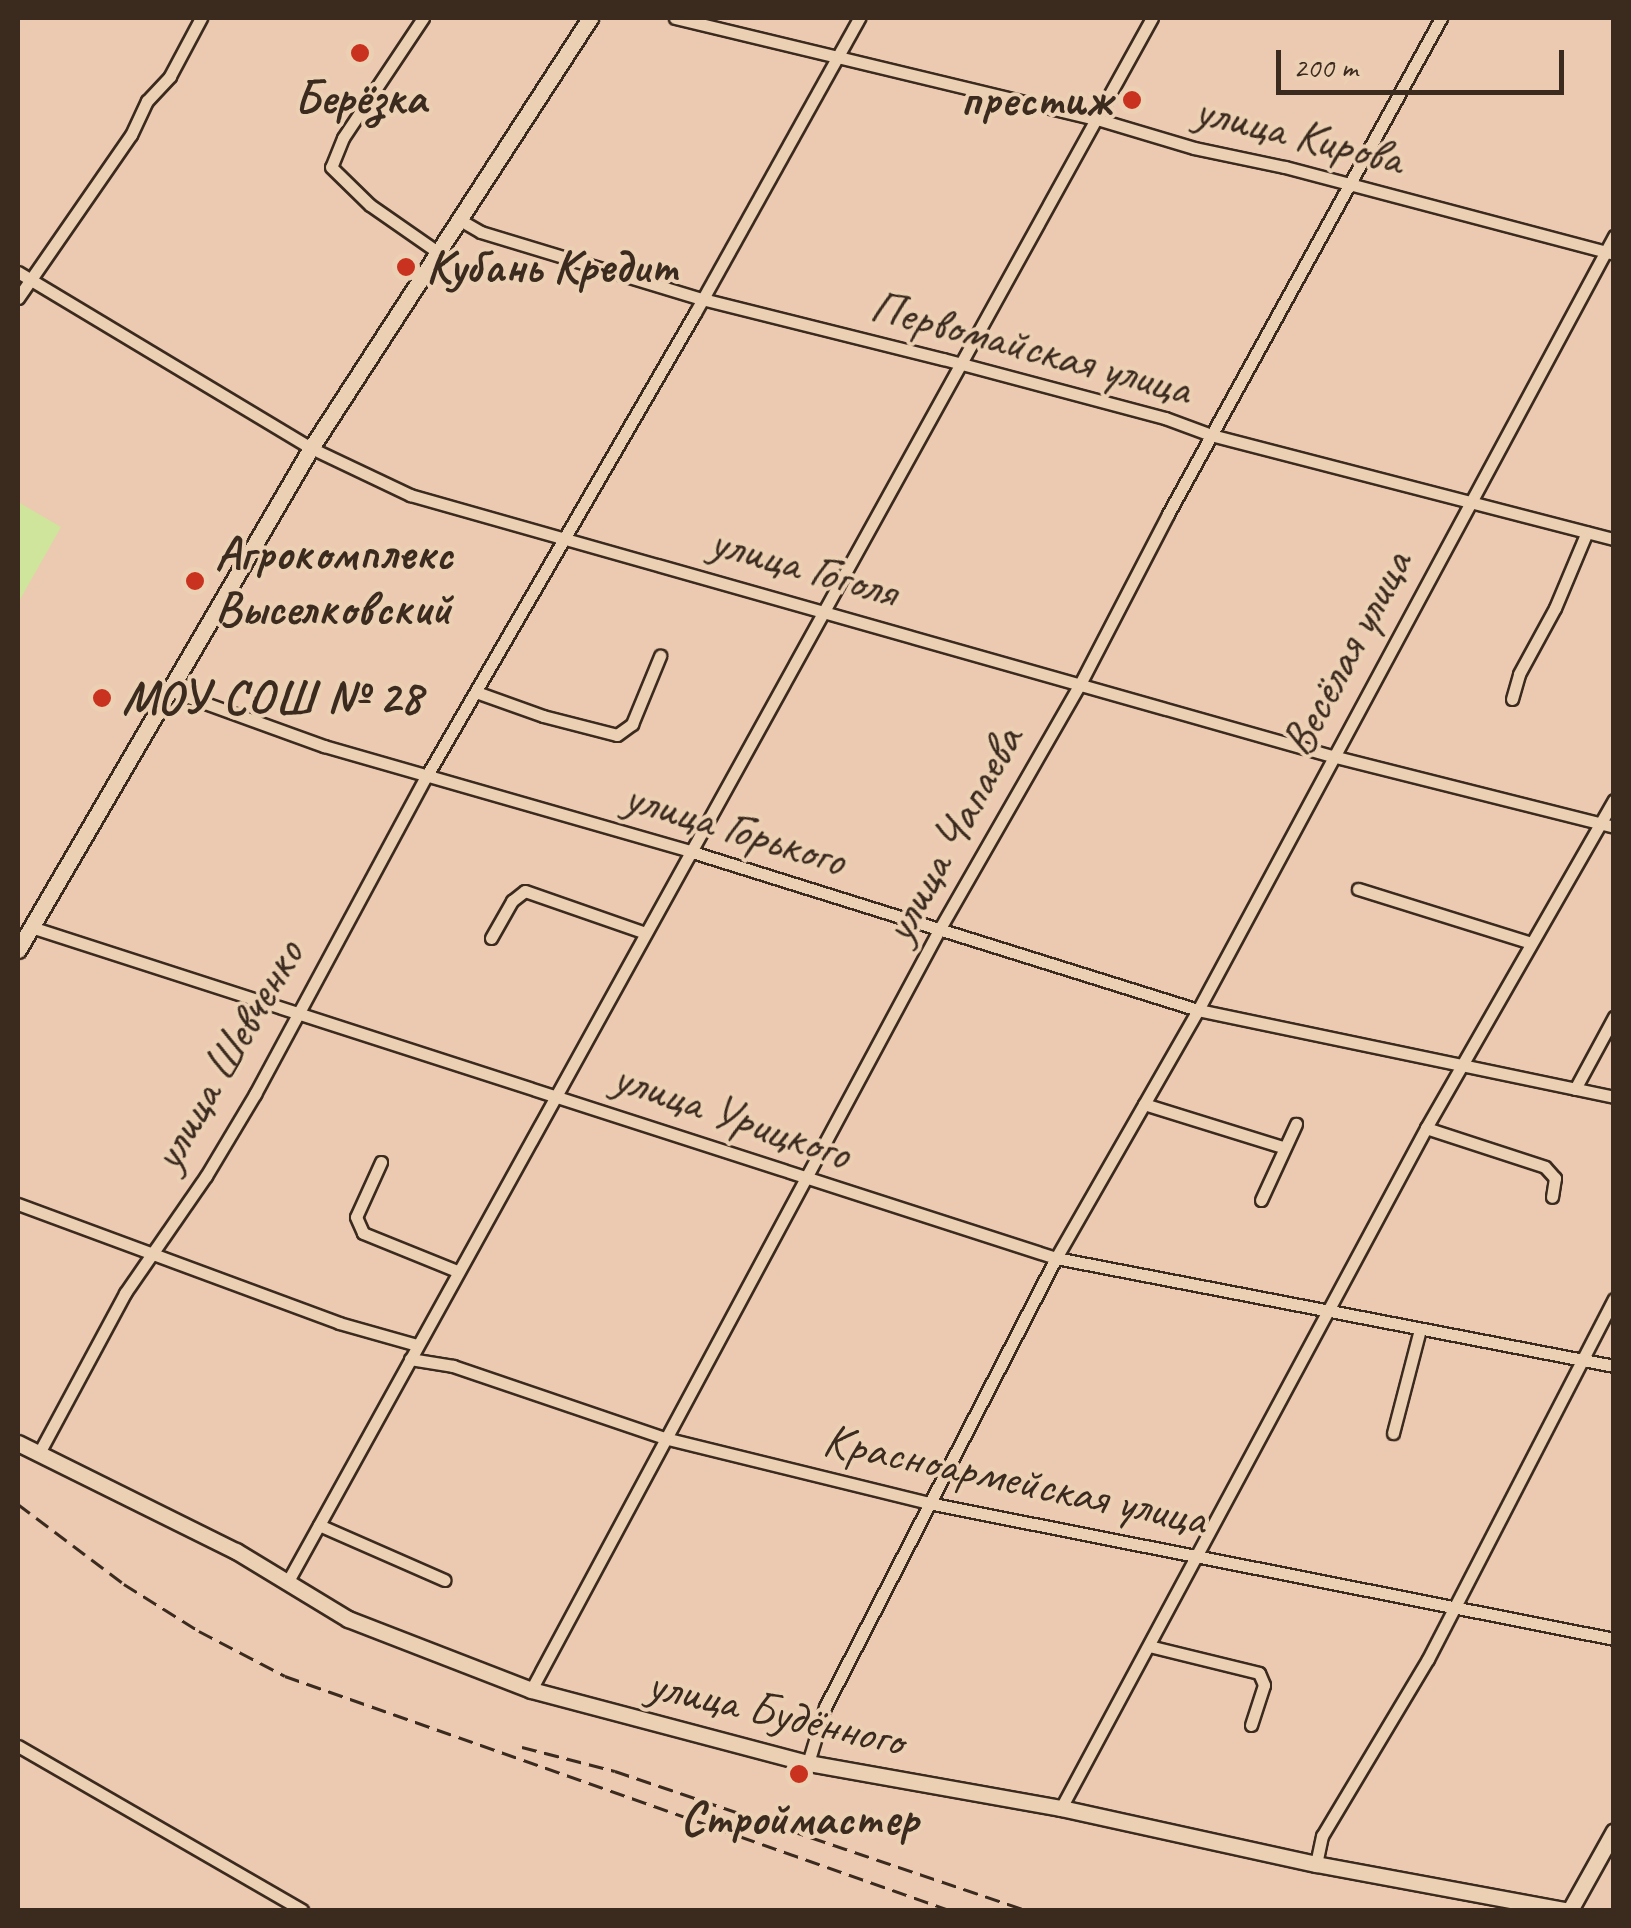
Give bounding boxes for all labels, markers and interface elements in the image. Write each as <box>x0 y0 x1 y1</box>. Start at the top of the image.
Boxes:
scale bar <box>1281 30 1568 92</box>
marker: Берёзка <box>349 42 371 64</box>
text: 200 m <box>1293 48 1358 86</box>
place label: Берёзка <box>294 69 426 127</box>
place label: престиж <box>960 71 1112 129</box>
street label: улица Кирова <box>1190 81 1408 187</box>
marker: престиж <box>1121 89 1143 111</box>
place label: Кубань Кредит <box>426 238 682 296</box>
marker: Кубань Кредит <box>395 256 417 278</box>
street label: Первомайская улица <box>863 276 1199 418</box>
street label: улица Гоголя <box>705 512 903 620</box>
place label: Агрокомплекс Выселковский <box>215 524 453 637</box>
street label: Весёлая улица <box>1267 538 1425 768</box>
marker: Агрокомплекс Выселковский <box>184 570 206 592</box>
place label: МОУ СОШ № 28 <box>122 669 417 727</box>
marker: МОУ СОШ № 28 <box>91 687 113 709</box>
street label: улица Чапаева <box>869 716 1035 952</box>
street label: улица Горького <box>619 767 851 889</box>
street label: улица Шевченко <box>137 928 317 1182</box>
street label: улица Урицкого <box>607 1048 857 1182</box>
street label: Красноармейская улица <box>817 1410 1213 1548</box>
street label: улица Будённого <box>642 1655 910 1769</box>
marker: Строймастер <box>788 1763 810 1785</box>
place label: Строймастер <box>680 1790 918 1848</box>

